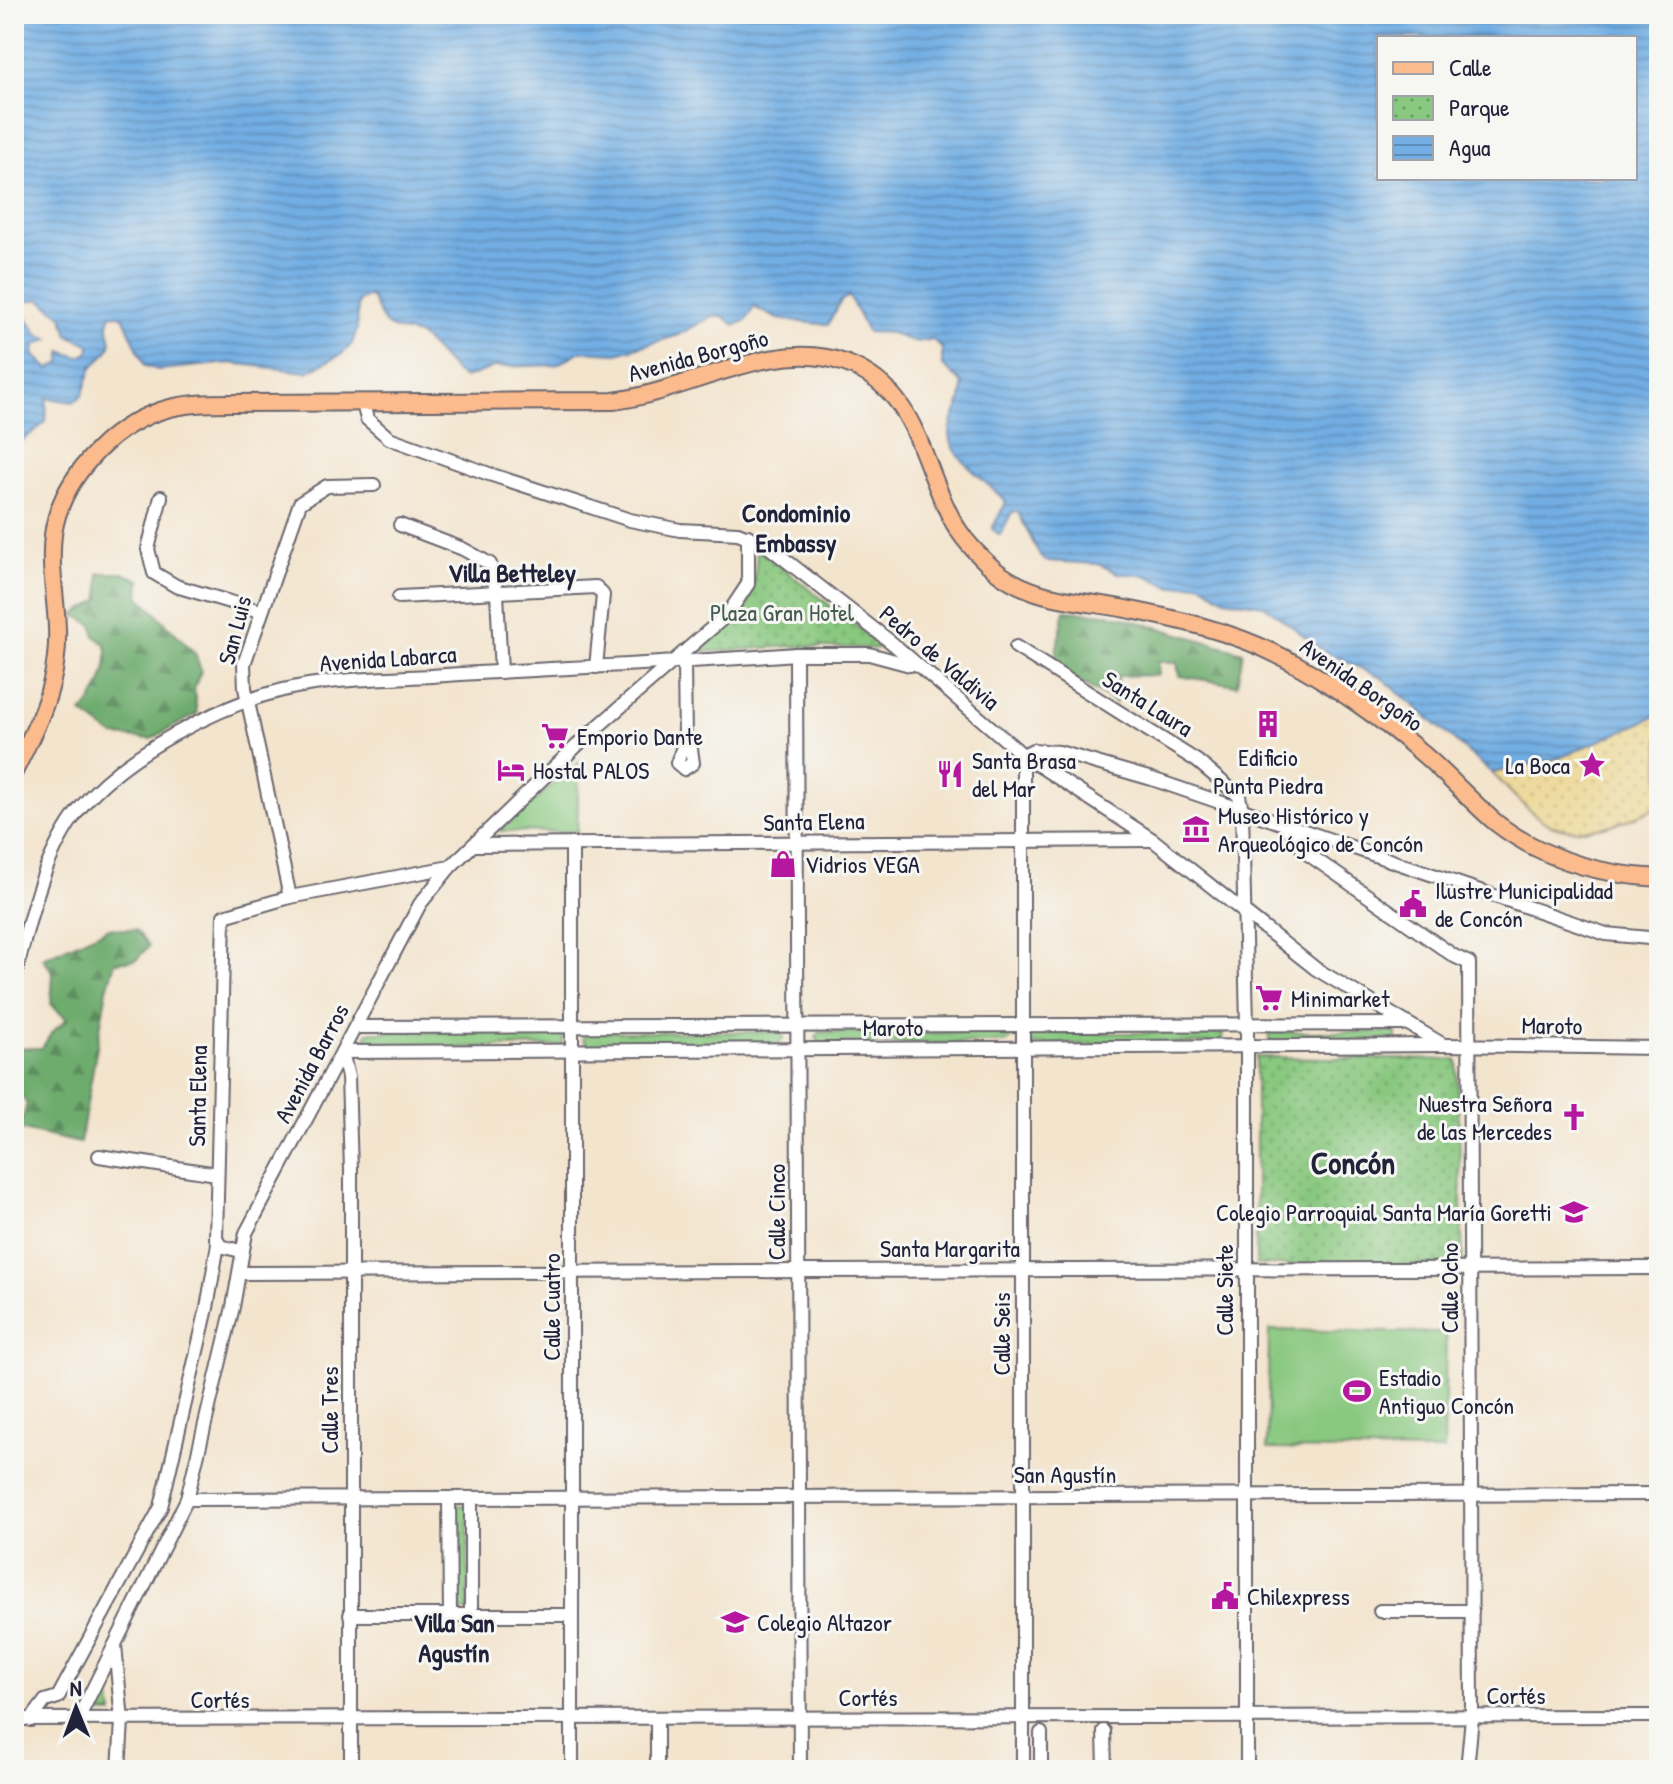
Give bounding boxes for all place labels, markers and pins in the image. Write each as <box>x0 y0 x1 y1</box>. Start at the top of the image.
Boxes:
building icon: Edificio Punta Piedra <box>1253 709 1283 739</box>
place label: Emporio Dante <box>577 720 704 752</box>
supermarket icon: Emporio Dante <box>540 721 570 751</box>
place label: Edificio Punta Piedra <box>1213 741 1323 801</box>
place label: Santa Brasa del Mar <box>972 744 1076 804</box>
place label: La Boca <box>1506 749 1570 781</box>
place icon: La Boca <box>1577 750 1607 780</box>
place label: Hostal PALOS <box>533 754 649 786</box>
hotel icon: Hostal PALOS <box>496 755 526 785</box>
restaurant icon: Santa Brasa del Mar <box>935 759 965 789</box>
place label: Museo Histórico y Arqueológico de Concón <box>1218 799 1423 859</box>
museum icon: Museo Histórico y Arqueológico de Concón <box>1181 814 1211 844</box>
place label: Vidrios VEGA <box>805 848 920 880</box>
shop icon: Vidrios VEGA <box>768 849 798 879</box>
place label: Ilustre Municipalidad de Concón <box>1435 874 1613 934</box>
public building icon: Ilustre Municipalidad de Concón <box>1398 889 1428 919</box>
place label: Minimarket <box>1291 982 1390 1014</box>
supermarket icon: Minimarket <box>1254 983 1284 1013</box>
place label: Nuestra Señora de las Mercedes <box>1417 1087 1552 1147</box>
church icon: Nuestra Señora de las Mercedes <box>1559 1102 1589 1132</box>
place label: Colegio Parroquial Santa María Goretti <box>1216 1196 1552 1228</box>
school or university icon: Colegio Parroquial Santa María Goretti <box>1559 1197 1589 1227</box>
place label: Estadio Antiguo Concón <box>1379 1361 1514 1421</box>
sports icon: Estadio Antiguo Concón <box>1342 1376 1372 1406</box>
place label: Chilexpress <box>1247 1580 1350 1612</box>
public building icon: Chilexpress <box>1210 1581 1240 1611</box>
place label: Colegio Altazor <box>757 1606 892 1638</box>
school or university icon: Colegio Altazor <box>720 1607 750 1637</box>

